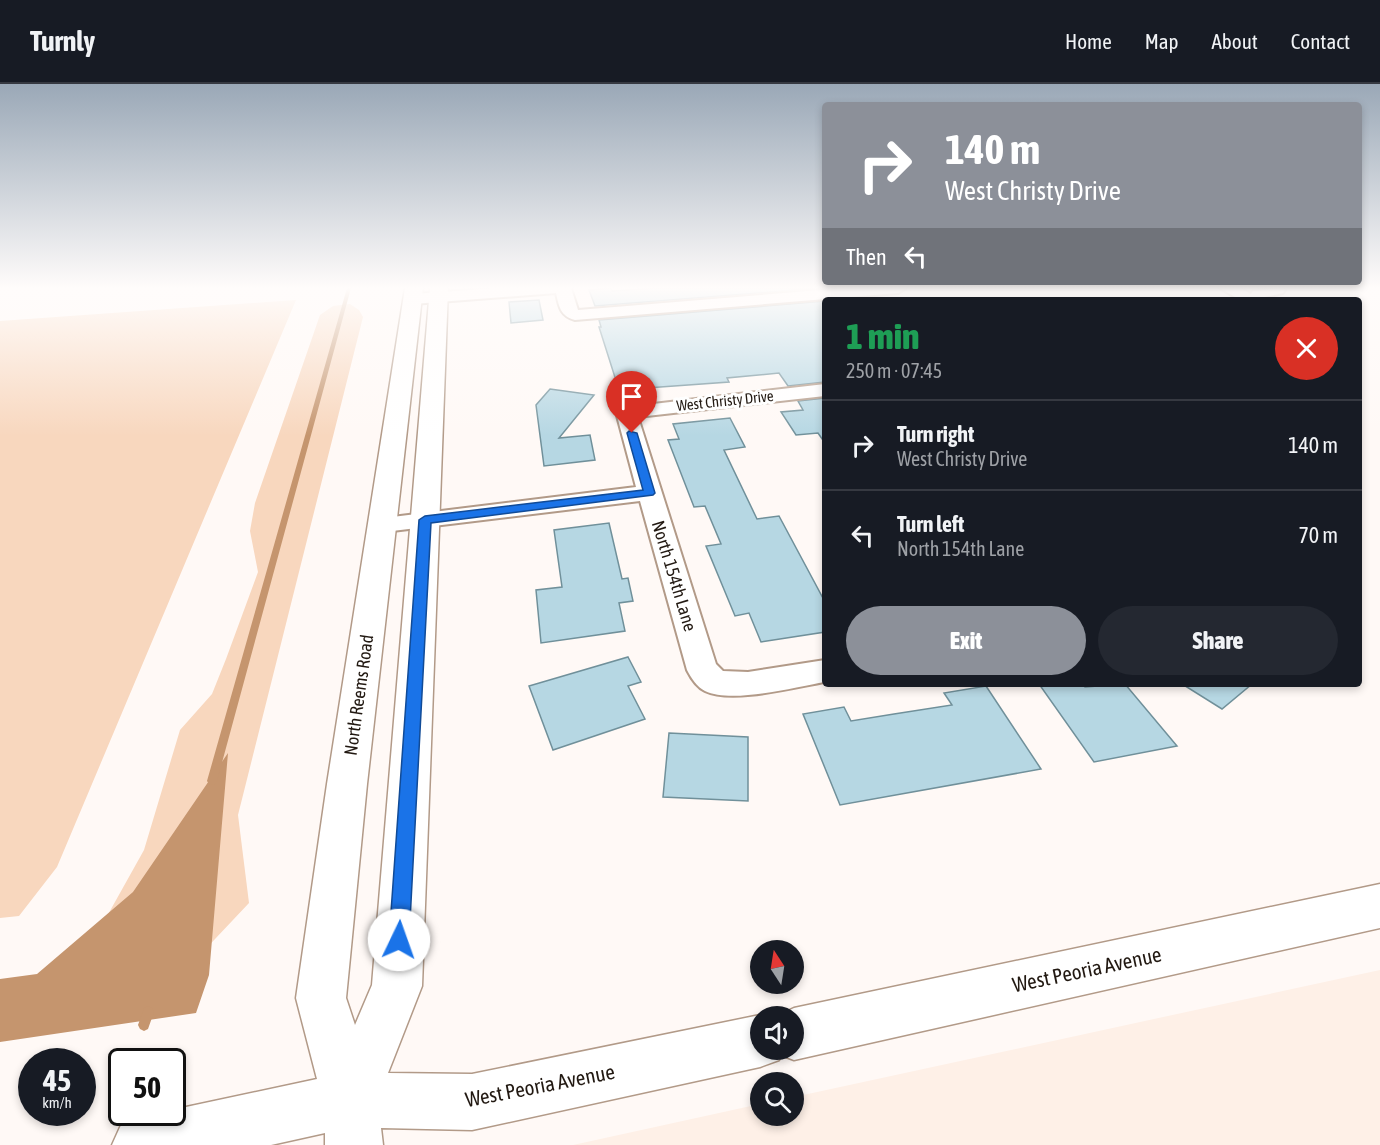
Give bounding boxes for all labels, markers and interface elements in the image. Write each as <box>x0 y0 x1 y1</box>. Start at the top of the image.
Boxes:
text: Turnly <box>30 25 95 57</box>
text: Home <box>1065 29 1112 53</box>
text: Map <box>1145 29 1179 53</box>
text: About <box>1212 29 1258 53</box>
text: Contact <box>1291 29 1350 53</box>
text: 140 m <box>945 125 1040 173</box>
icon: right <box>846 126 924 204</box>
text: West Christy Drive <box>945 175 1121 206</box>
icon: left <box>899 240 932 273</box>
text: Then <box>846 244 887 270</box>
text: 1 min <box>846 315 920 357</box>
button: close <box>1275 317 1338 380</box>
text: 250 m · 07:45 <box>846 359 942 382</box>
pin <box>606 371 657 433</box>
icon: arrive <box>615 380 648 413</box>
street label: West Christy Drive <box>675 387 775 414</box>
text: Turn right <box>897 421 974 447</box>
icon: right <box>846 429 879 462</box>
text: 140 m <box>1288 432 1338 458</box>
text: West Christy Drive <box>897 447 1027 470</box>
text: Turn left <box>897 511 964 537</box>
street label: North 154th Lane <box>648 518 701 634</box>
icon: left <box>846 519 879 552</box>
text: 70 m <box>1298 522 1338 548</box>
text: North 154th Lane <box>897 537 1024 560</box>
button: Exit <box>846 606 1086 675</box>
button: Share <box>1098 606 1338 675</box>
street label: North Reems Road <box>340 633 377 757</box>
position arrow <box>367 908 431 972</box>
north arrow <box>750 940 804 994</box>
map controls <box>750 940 804 1126</box>
street label: West Peoria Avenue <box>1010 942 1163 997</box>
button: sound <box>750 1006 804 1060</box>
speed limit sign: 50 <box>108 1048 186 1126</box>
street label: West Peoria Avenue <box>463 1059 617 1111</box>
text: 45 <box>43 1063 71 1097</box>
button: search <box>750 1072 804 1126</box>
text: km/h <box>42 1094 72 1111</box>

